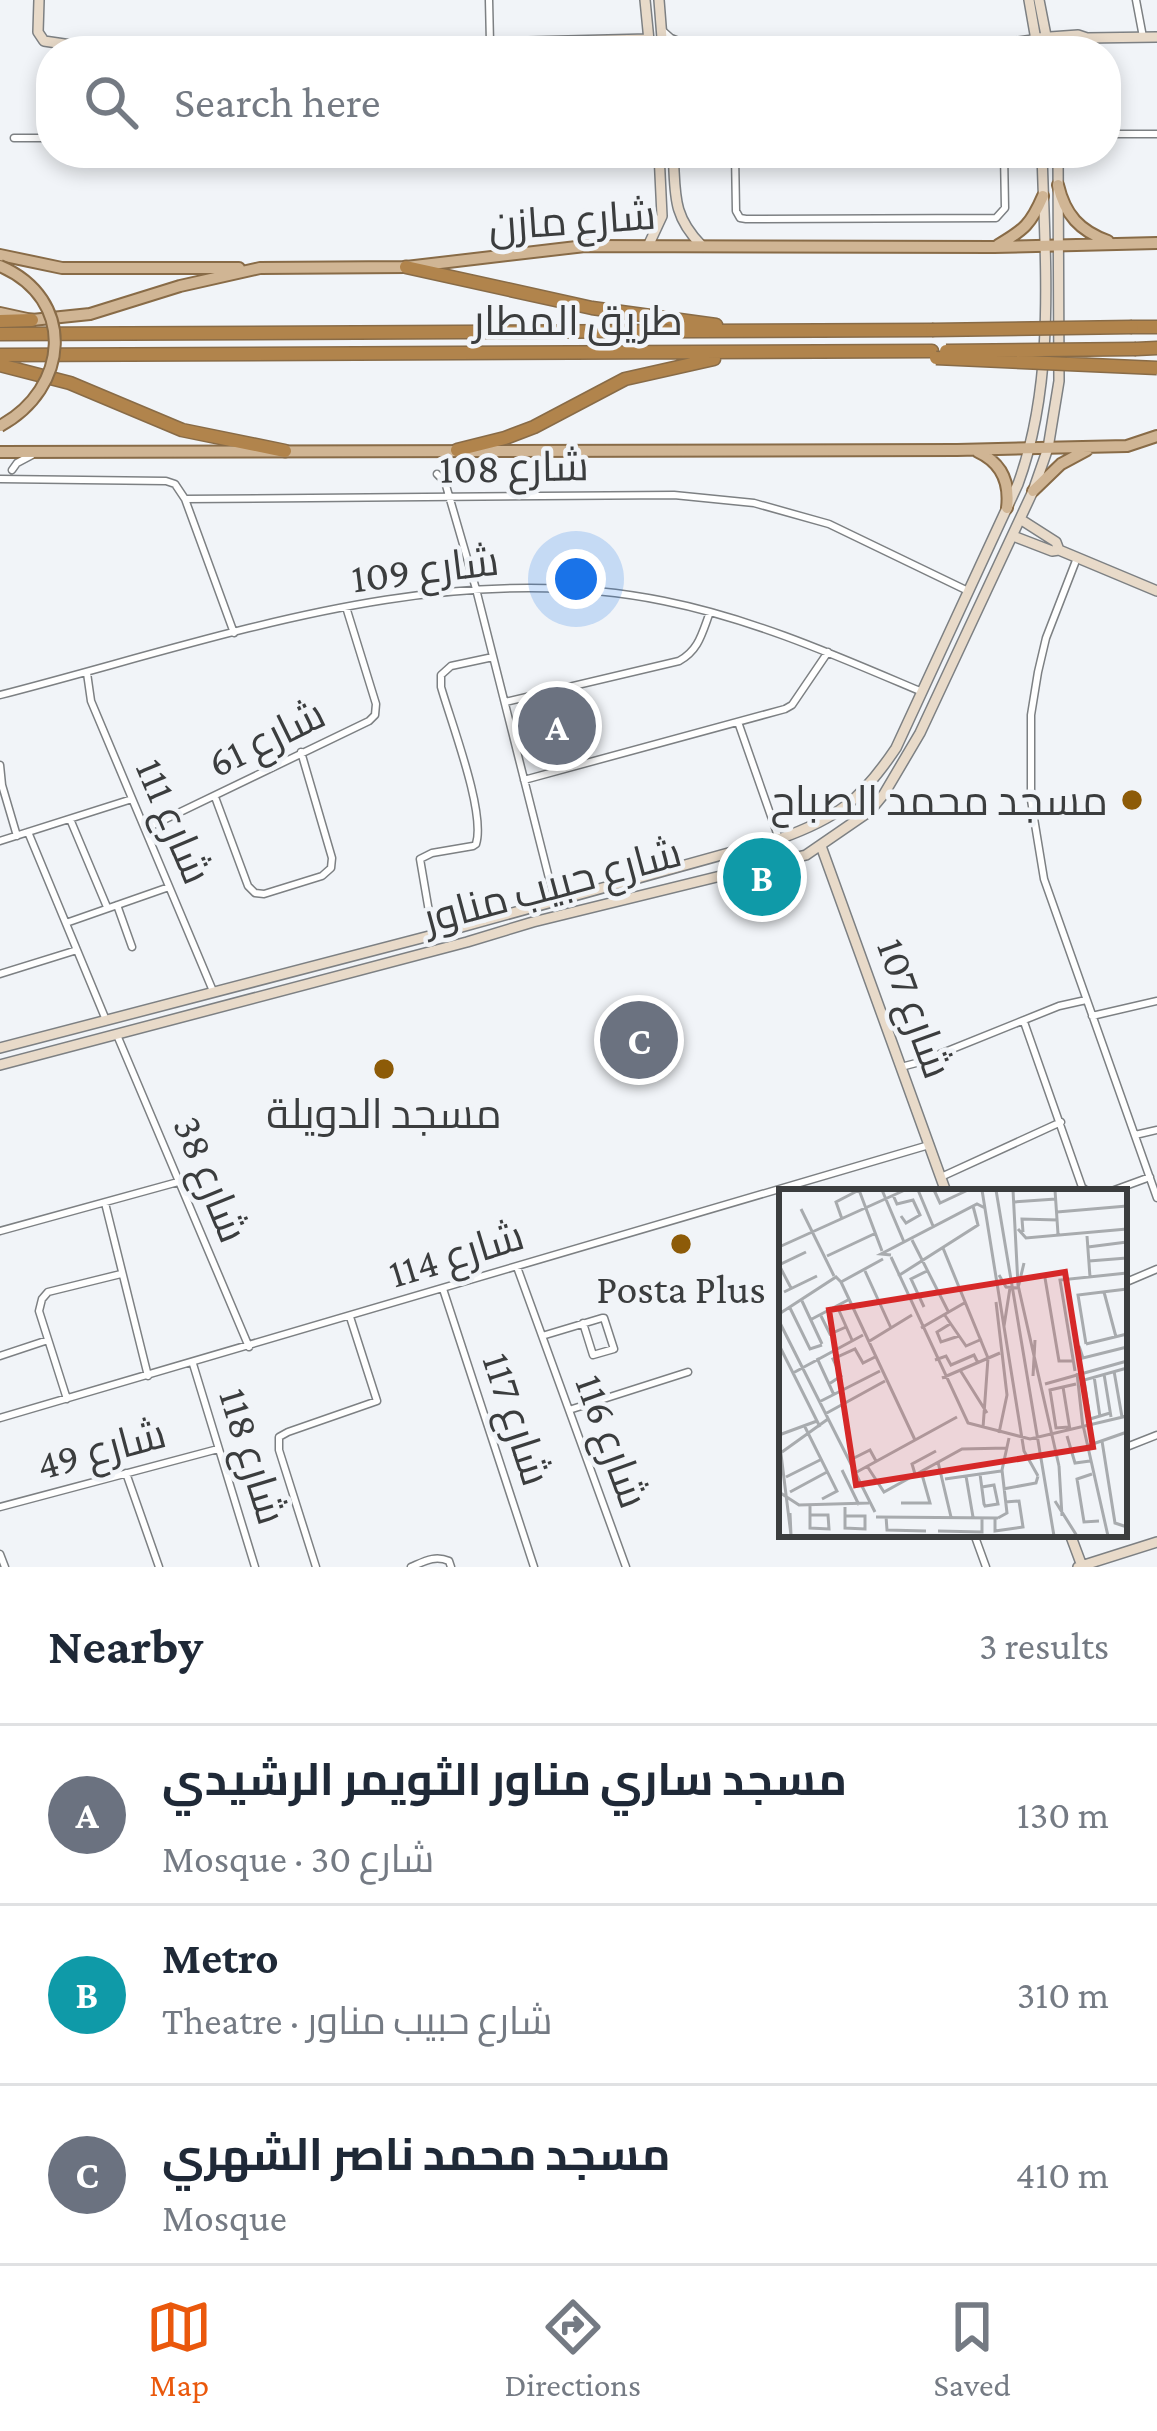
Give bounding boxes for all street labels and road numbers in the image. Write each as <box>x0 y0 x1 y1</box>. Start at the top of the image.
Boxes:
street label: شارع مازن <box>487 191 658 253</box>
street label: طريق المطار <box>471 297 683 346</box>
street label: شارع 108 <box>439 442 589 496</box>
street label: شارع 109 <box>349 537 502 605</box>
street label: شارع 61 <box>200 690 334 790</box>
street label: شارع 111 <box>123 751 221 892</box>
street label: شارع حبيب مناور <box>416 828 687 946</box>
street label: شارع 107 <box>864 932 962 1086</box>
street label: شارع 38 <box>161 1109 257 1250</box>
street label: شارع 114 <box>383 1211 530 1301</box>
street label: شارع 117 <box>470 1347 560 1492</box>
street label: شارع 116 <box>562 1368 658 1515</box>
street label: شارع 118 <box>206 1382 296 1531</box>
street label: شارع 49 <box>31 1409 172 1493</box>

